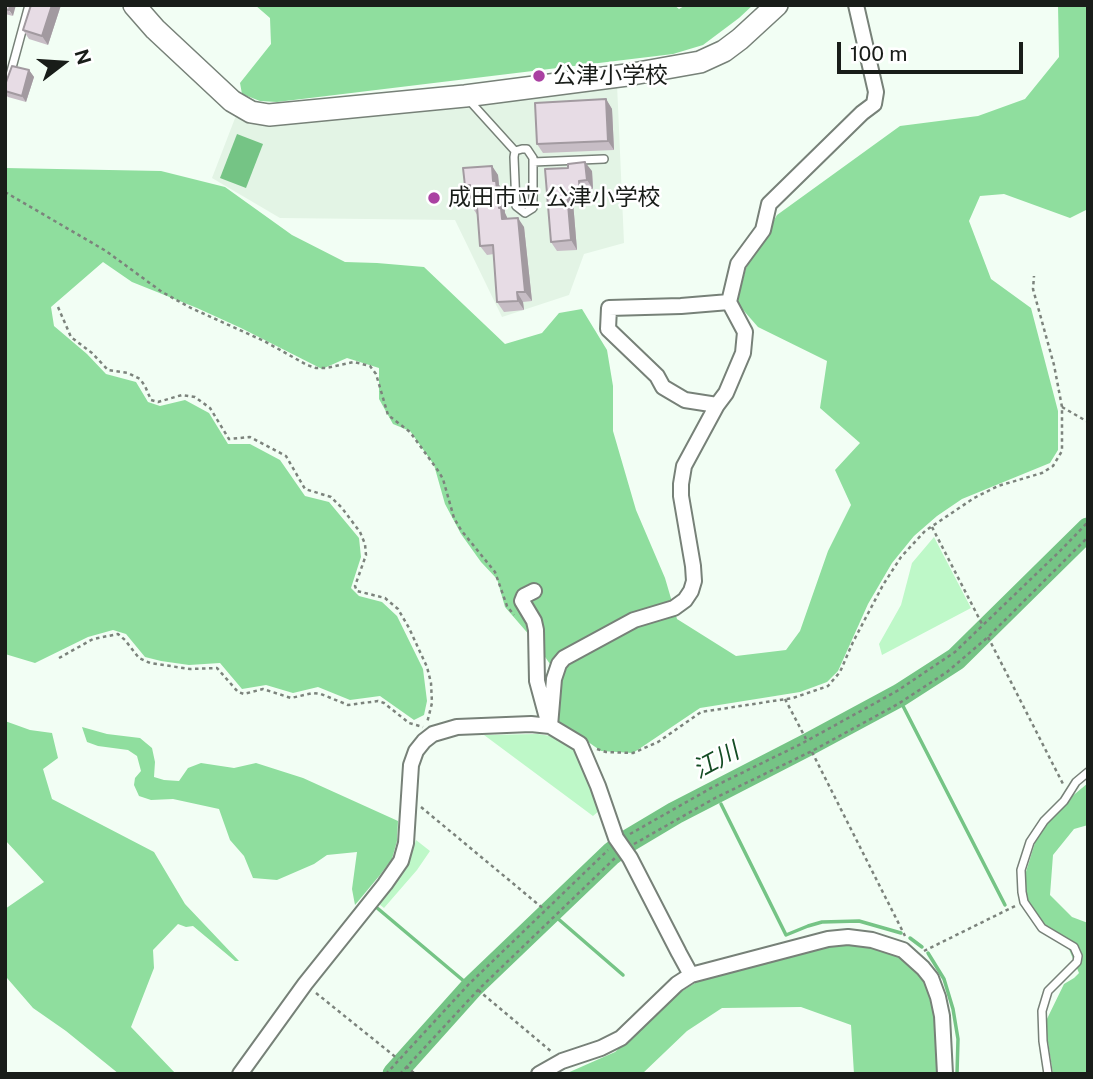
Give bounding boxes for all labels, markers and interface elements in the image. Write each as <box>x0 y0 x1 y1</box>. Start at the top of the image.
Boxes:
north arrow <box>28 28 98 98</box>
scale bar <box>841 28 1026 72</box>
text: 100 m <box>850 41 907 66</box>
text: N <box>70 47 96 67</box>
place label: 公津小学校 <box>553 62 668 90</box>
marker: 公津小学校 <box>531 68 547 84</box>
place label: 成田市立 公津小学校 <box>448 184 661 212</box>
marker: 成田市立 公津小学校 <box>426 190 442 206</box>
water label: 江川 <box>688 737 744 785</box>

